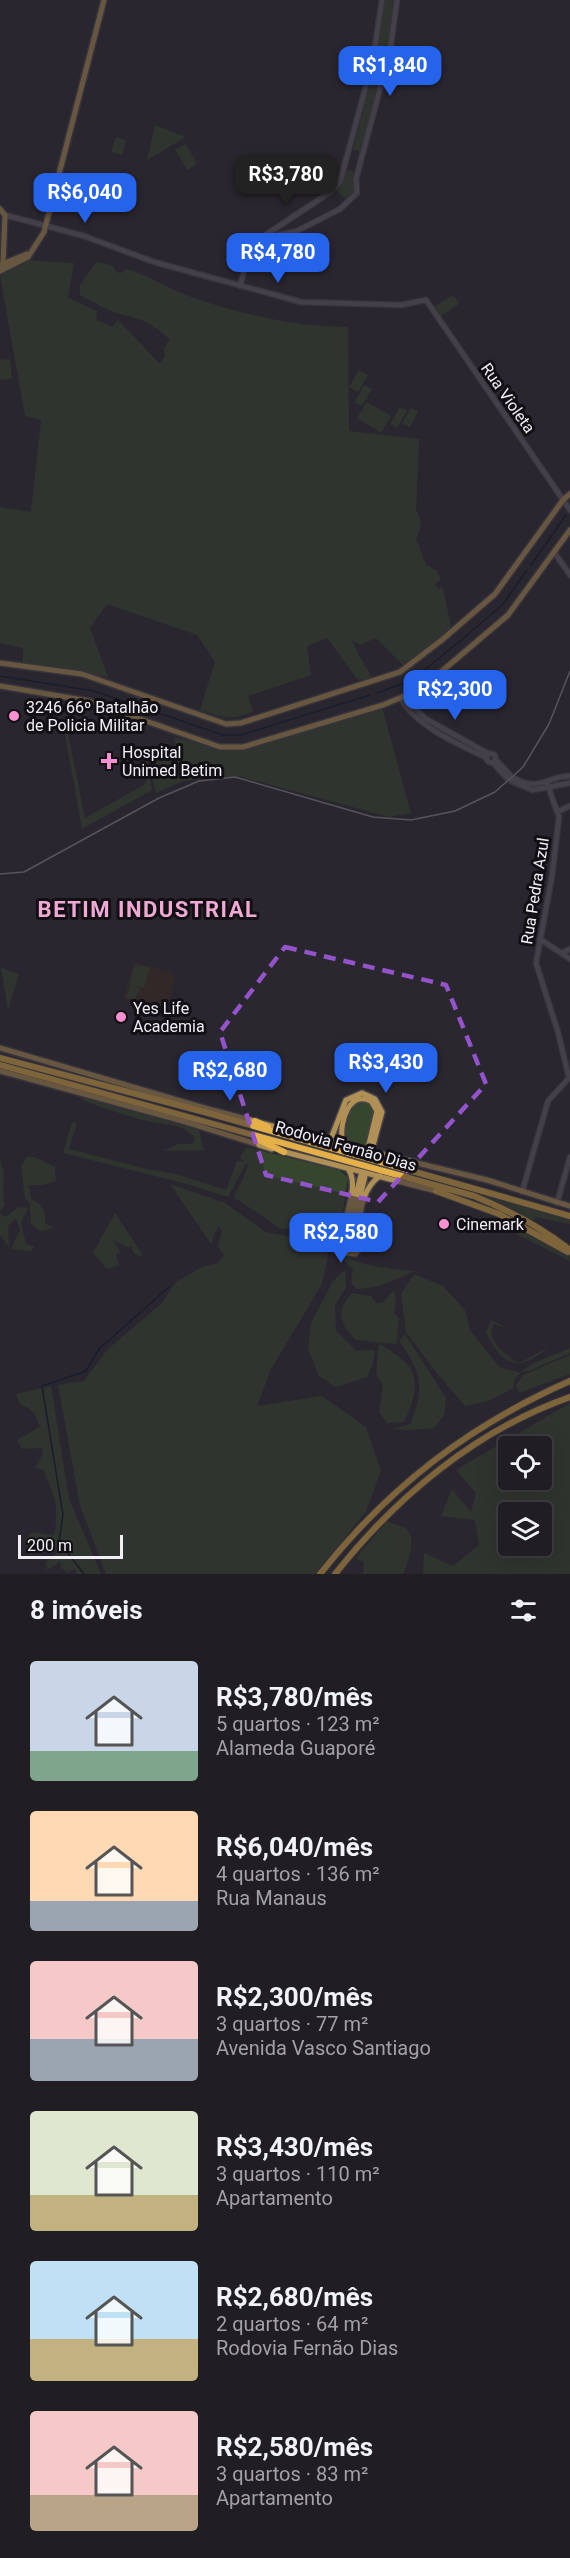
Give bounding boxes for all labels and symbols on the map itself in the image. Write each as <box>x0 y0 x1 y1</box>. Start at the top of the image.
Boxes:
pin: R$1,840 <box>335 46 445 97</box>
pin: R$3,780 <box>231 155 341 206</box>
pin: R$6,040 <box>30 173 140 224</box>
pin: R$4,780 <box>223 233 333 284</box>
street label: Rua Violeta <box>477 359 539 437</box>
pin: R$2,300 <box>400 670 510 721</box>
place label: 3246 66º Batalhão de Policia Militar <box>26 698 158 735</box>
marker: 3246 66º Batalhão de Policia Militar <box>7 709 21 723</box>
place label: Hospital Unimed Betim <box>122 743 222 780</box>
marker: Hospital Unimed Betim <box>100 752 118 770</box>
street label: Rua Pedra Azul <box>517 836 553 946</box>
district label: BETIM INDUSTRIAL <box>38 897 258 922</box>
place label: Yes Life Academia <box>133 999 205 1036</box>
marker: Yes Life Academia <box>114 1010 128 1024</box>
pin: R$3,430 <box>331 1043 441 1094</box>
pin: R$2,680 <box>175 1051 285 1102</box>
street label: Rodovia Fernão Dias <box>273 1117 419 1175</box>
pin: R$2,580 <box>286 1213 396 1264</box>
place label: Cinemark <box>456 1215 525 1234</box>
marker: Cinemark <box>437 1217 451 1231</box>
scale bar <box>18 1532 123 1560</box>

